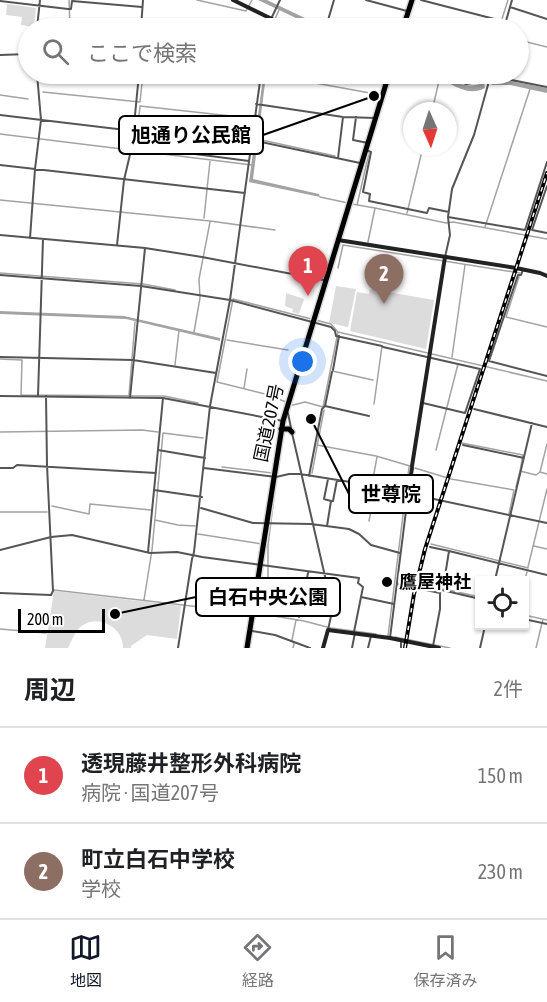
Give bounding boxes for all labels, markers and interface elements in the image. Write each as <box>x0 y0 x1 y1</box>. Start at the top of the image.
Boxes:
search box <box>18 18 529 84</box>
icon: search <box>39 35 72 68</box>
text: ここで検索 <box>87 40 197 66</box>
north arrow <box>403 102 457 156</box>
callout: 旭通り公民館 <box>119 116 263 154</box>
text: 旭通り公民館 <box>131 123 251 146</box>
pin: 1 <box>288 246 328 296</box>
pin: 2 <box>364 254 404 304</box>
your location <box>288 347 317 376</box>
street label: 国道207号 <box>250 382 287 464</box>
callout: 世尊院 <box>349 475 433 513</box>
text: 世尊院 <box>361 482 421 505</box>
place label: 鷹屋神社 <box>399 571 471 592</box>
marker: 鷹屋神社 <box>380 575 394 589</box>
map controls <box>475 576 529 630</box>
button: locate <box>475 576 529 630</box>
callout: 白石中央公園 <box>196 578 340 616</box>
text: 白石中央公園 <box>208 585 328 608</box>
scale bar <box>18 606 105 634</box>
text: 200 m <box>27 610 63 628</box>
text: 周辺 <box>24 675 76 705</box>
text: 2件 <box>494 677 523 700</box>
text: 透現藤井整形外科病院 <box>81 750 301 776</box>
text: 1 <box>39 764 48 787</box>
text: 150 m <box>478 764 523 787</box>
text: 病院 · 国道207号 <box>81 781 219 804</box>
text: 町立白石中学校 <box>81 846 235 872</box>
text: 2 <box>39 860 48 883</box>
text: 230 m <box>478 860 523 883</box>
text: 学校 <box>81 877 121 900</box>
tab: 地図 <box>69 931 102 991</box>
tab: 経路 <box>241 931 274 991</box>
tab: 保存済み <box>413 931 477 991</box>

